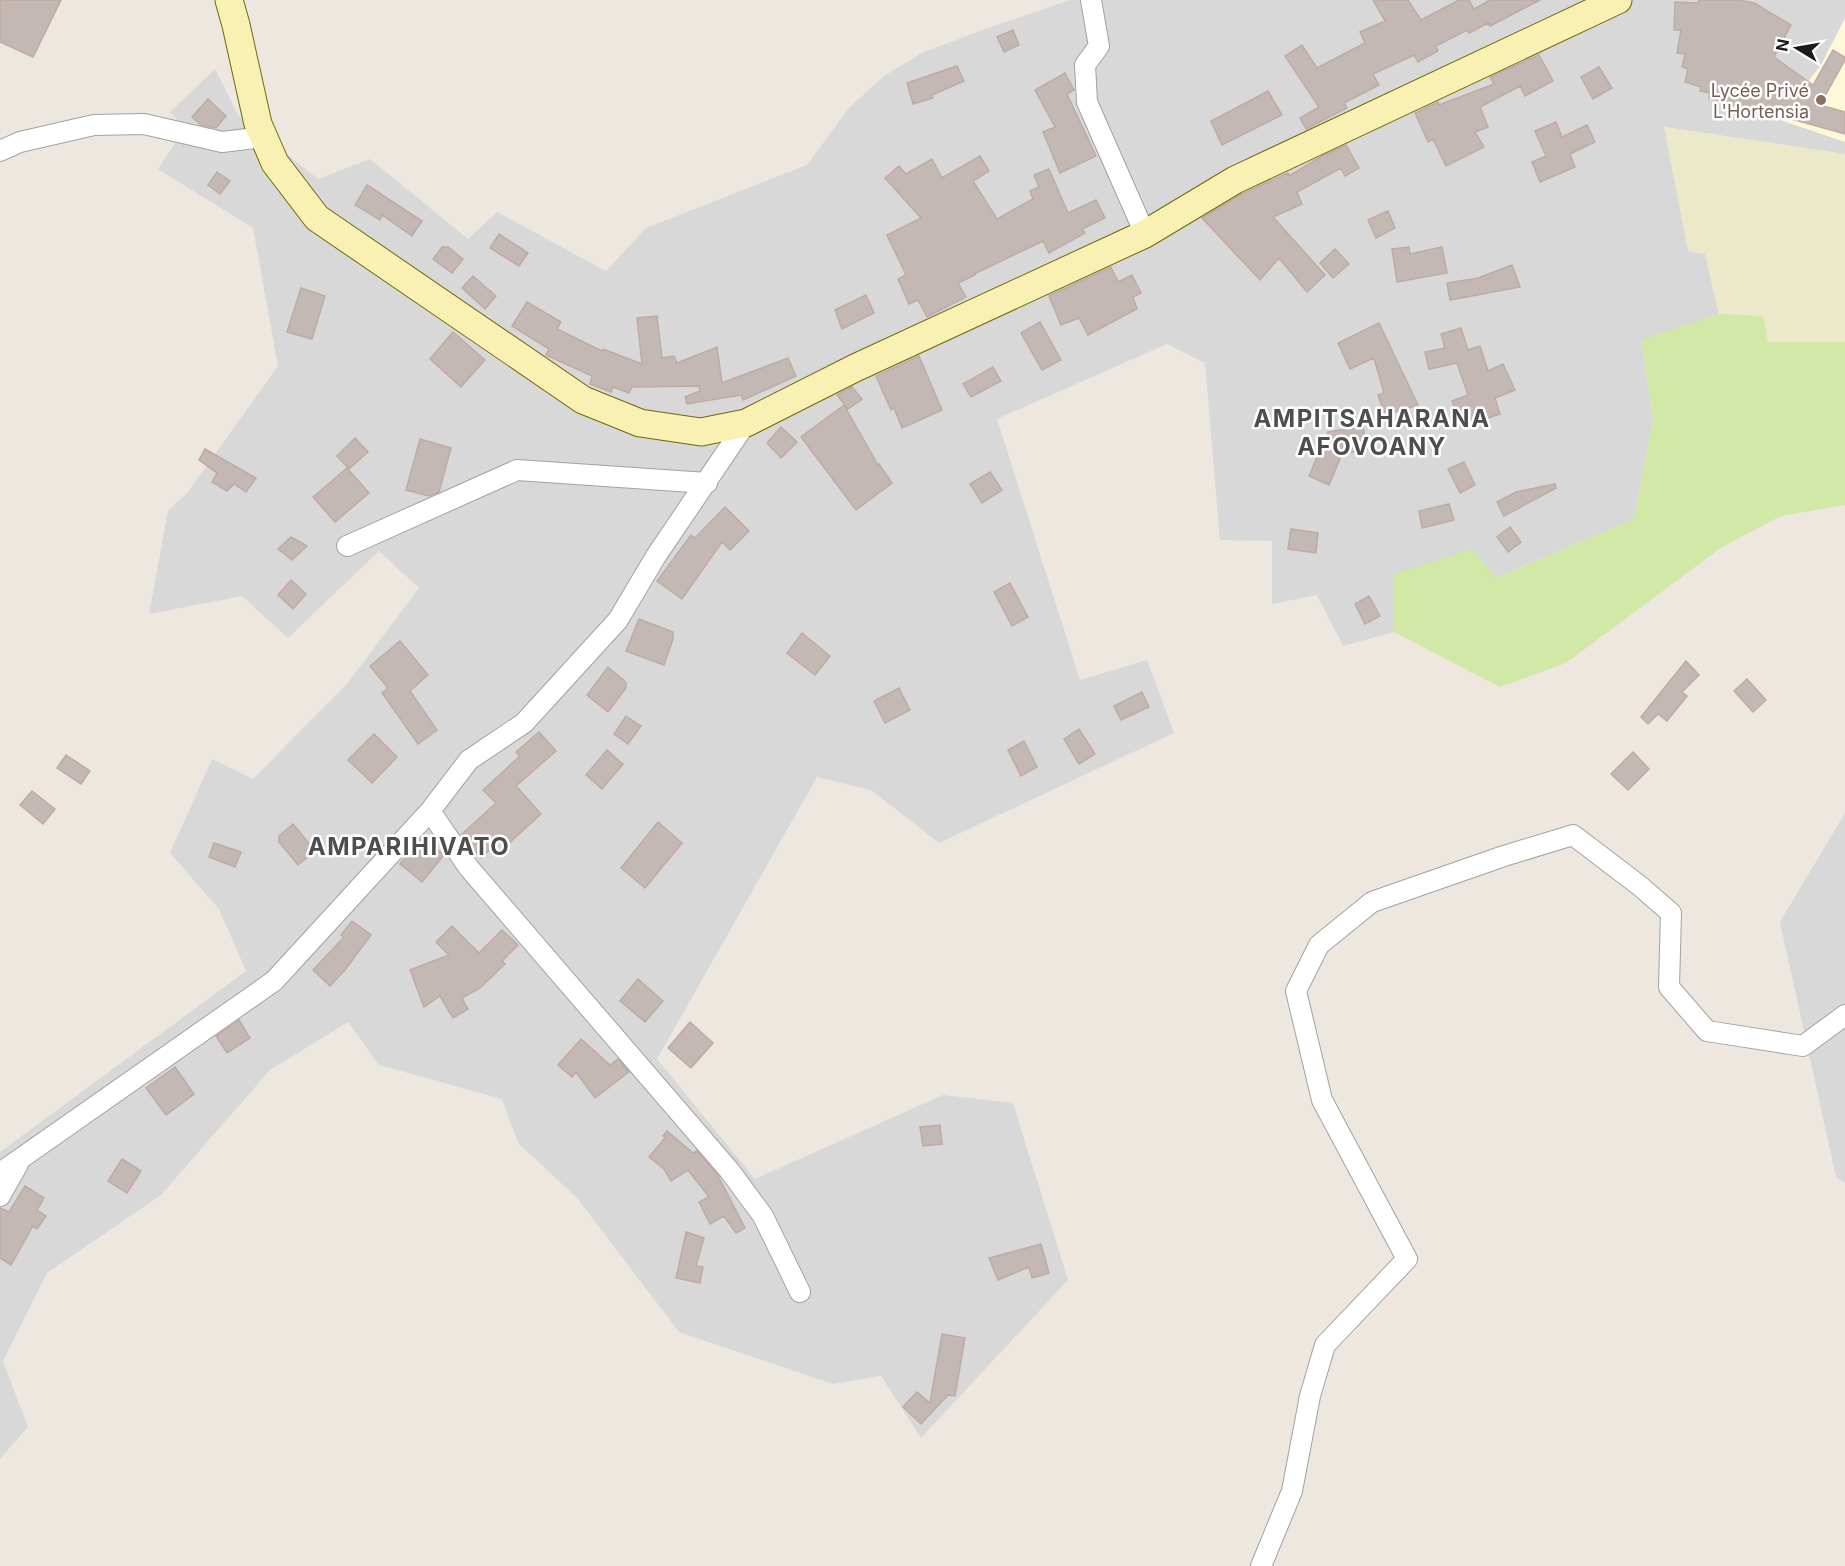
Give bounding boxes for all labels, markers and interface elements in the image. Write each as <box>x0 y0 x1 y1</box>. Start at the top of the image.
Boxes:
north arrow <box>1767 18 1827 78</box>
text: N <box>1771 37 1793 53</box>
place label: Lycée Privé L'Hortensia <box>1711 80 1809 122</box>
marker: Lycée Privé L'Hortensia <box>1814 93 1828 107</box>
district label: AMPITSAHARANA AFOVOANY <box>1253 404 1491 461</box>
district label: AMPARIHIVATO <box>308 832 510 861</box>

